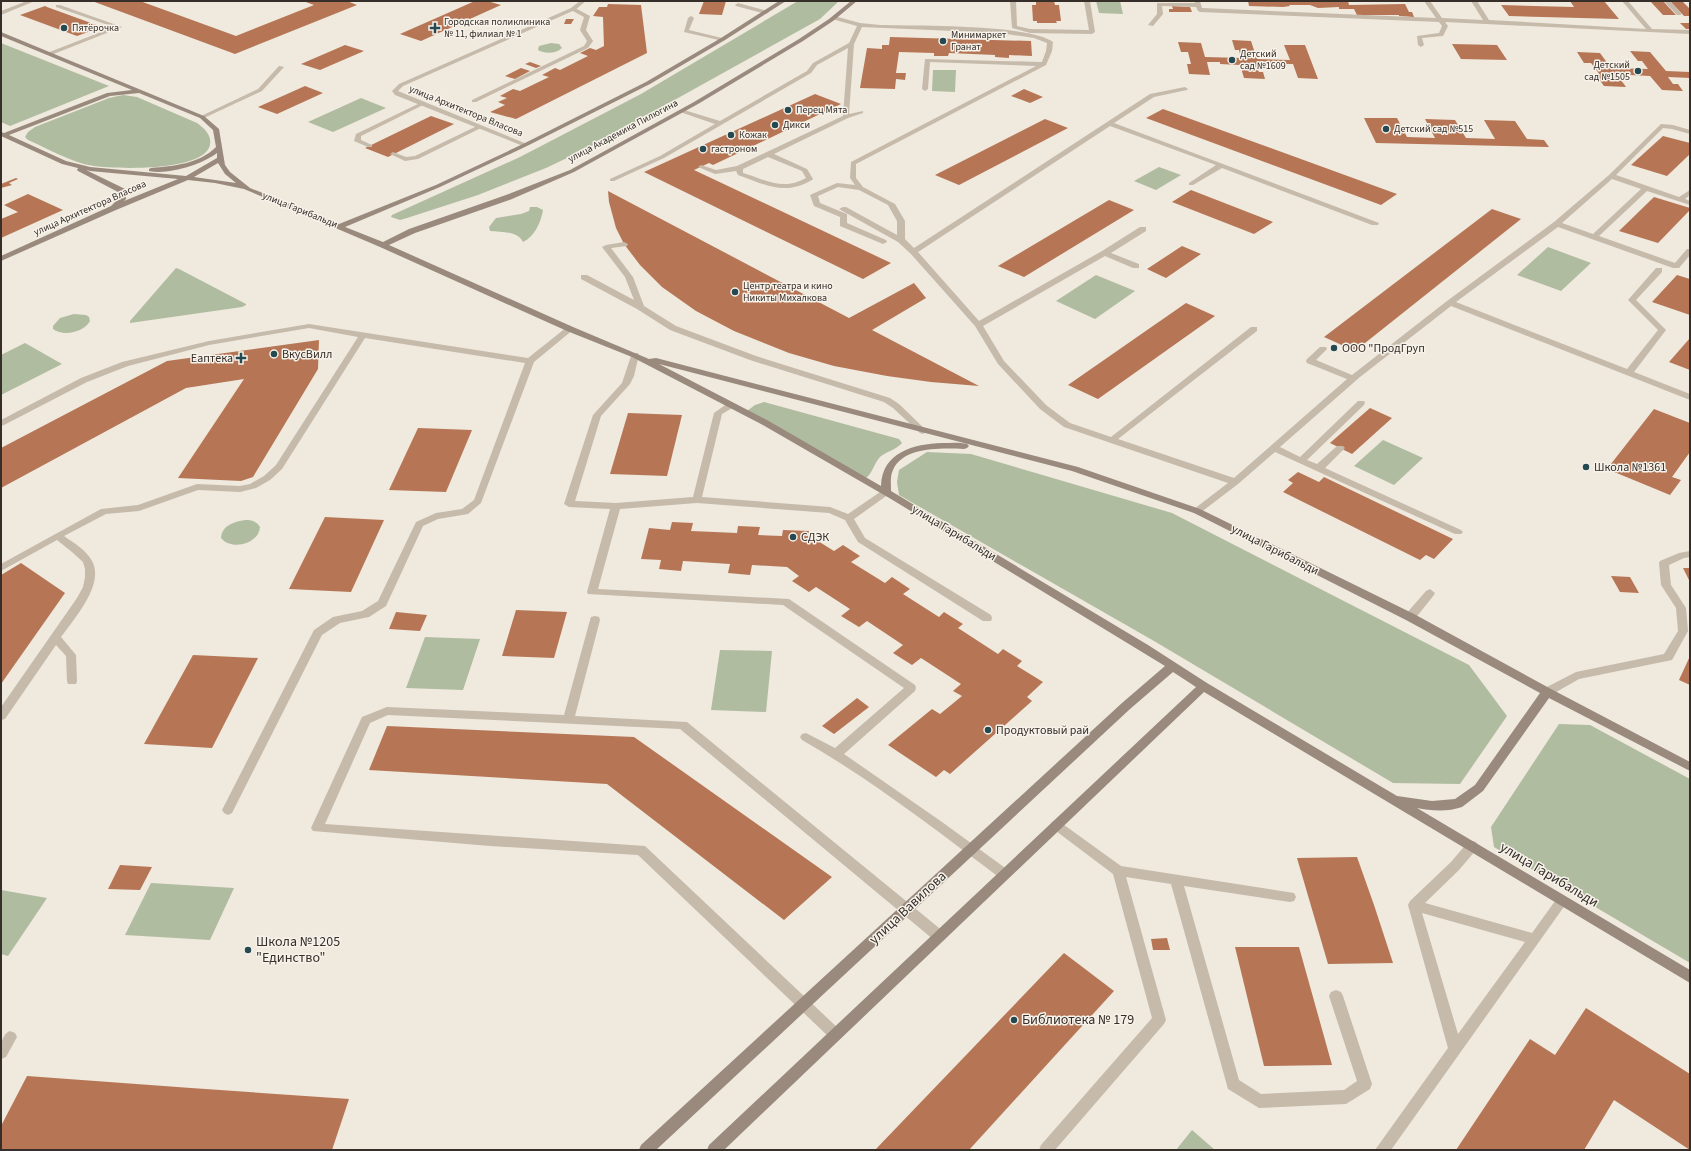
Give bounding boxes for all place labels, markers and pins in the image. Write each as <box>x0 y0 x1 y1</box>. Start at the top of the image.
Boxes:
place label: Городская поликлиника № 11, филиал № 1 <box>444 15 550 41</box>
place label: Пятёрочка <box>72 21 119 35</box>
marker: Городская поликлиника № 11, филиал № 1 <box>429 22 441 34</box>
marker: Пятёрочка <box>59 23 69 33</box>
place label: Минимаркет Гранат <box>951 28 1007 54</box>
marker: Минимаркет Гранат <box>938 36 948 46</box>
place label: Детский сад №1609 <box>1240 47 1286 73</box>
marker: Детский сад №1609 <box>1227 55 1237 65</box>
place label: Детский сад №1505 <box>1584 58 1630 84</box>
marker: Детский сад №1505 <box>1633 66 1643 76</box>
place label: Перец Мята <box>796 103 847 117</box>
marker: Перец Мята <box>783 105 793 115</box>
place label: Дикси <box>783 118 810 132</box>
marker: Дикси <box>770 120 780 130</box>
place label: Детский сад №515 <box>1394 122 1473 136</box>
marker: Детский сад №515 <box>1381 124 1391 134</box>
place label: Кожак <box>739 128 767 142</box>
marker: Кожак <box>726 130 736 140</box>
place label: гастроном <box>711 142 757 156</box>
marker: гастроном <box>698 144 708 154</box>
place label: Центр театра и кино Никиты Михалкова <box>743 279 833 305</box>
marker: Центр театра и кино Никиты Михалкова <box>730 287 740 297</box>
place label: ООО "ПродГруп <box>1342 340 1425 357</box>
marker: ООО "ПродГруп <box>1329 343 1339 353</box>
place label: ВкусВилл <box>282 346 332 363</box>
marker: ВкусВилл <box>269 349 279 359</box>
place label: Еаптека <box>191 350 233 367</box>
marker: Еаптека <box>236 353 246 363</box>
place label: Школа №1361 <box>1594 459 1666 476</box>
marker: Школа №1361 <box>1581 462 1591 472</box>
place label: СДЭК <box>801 529 829 546</box>
marker: СДЭК <box>788 532 798 542</box>
place label: Продуктовый рай <box>996 722 1089 739</box>
marker: Продуктовый рай <box>983 725 993 735</box>
place label: Школа №1205 "Единство" <box>256 932 340 968</box>
marker: Школа №1205 "Единство" <box>243 945 253 955</box>
place label: Библиотека № 179 <box>1022 1010 1134 1030</box>
marker: Библиотека № 179 <box>1009 1015 1019 1025</box>

